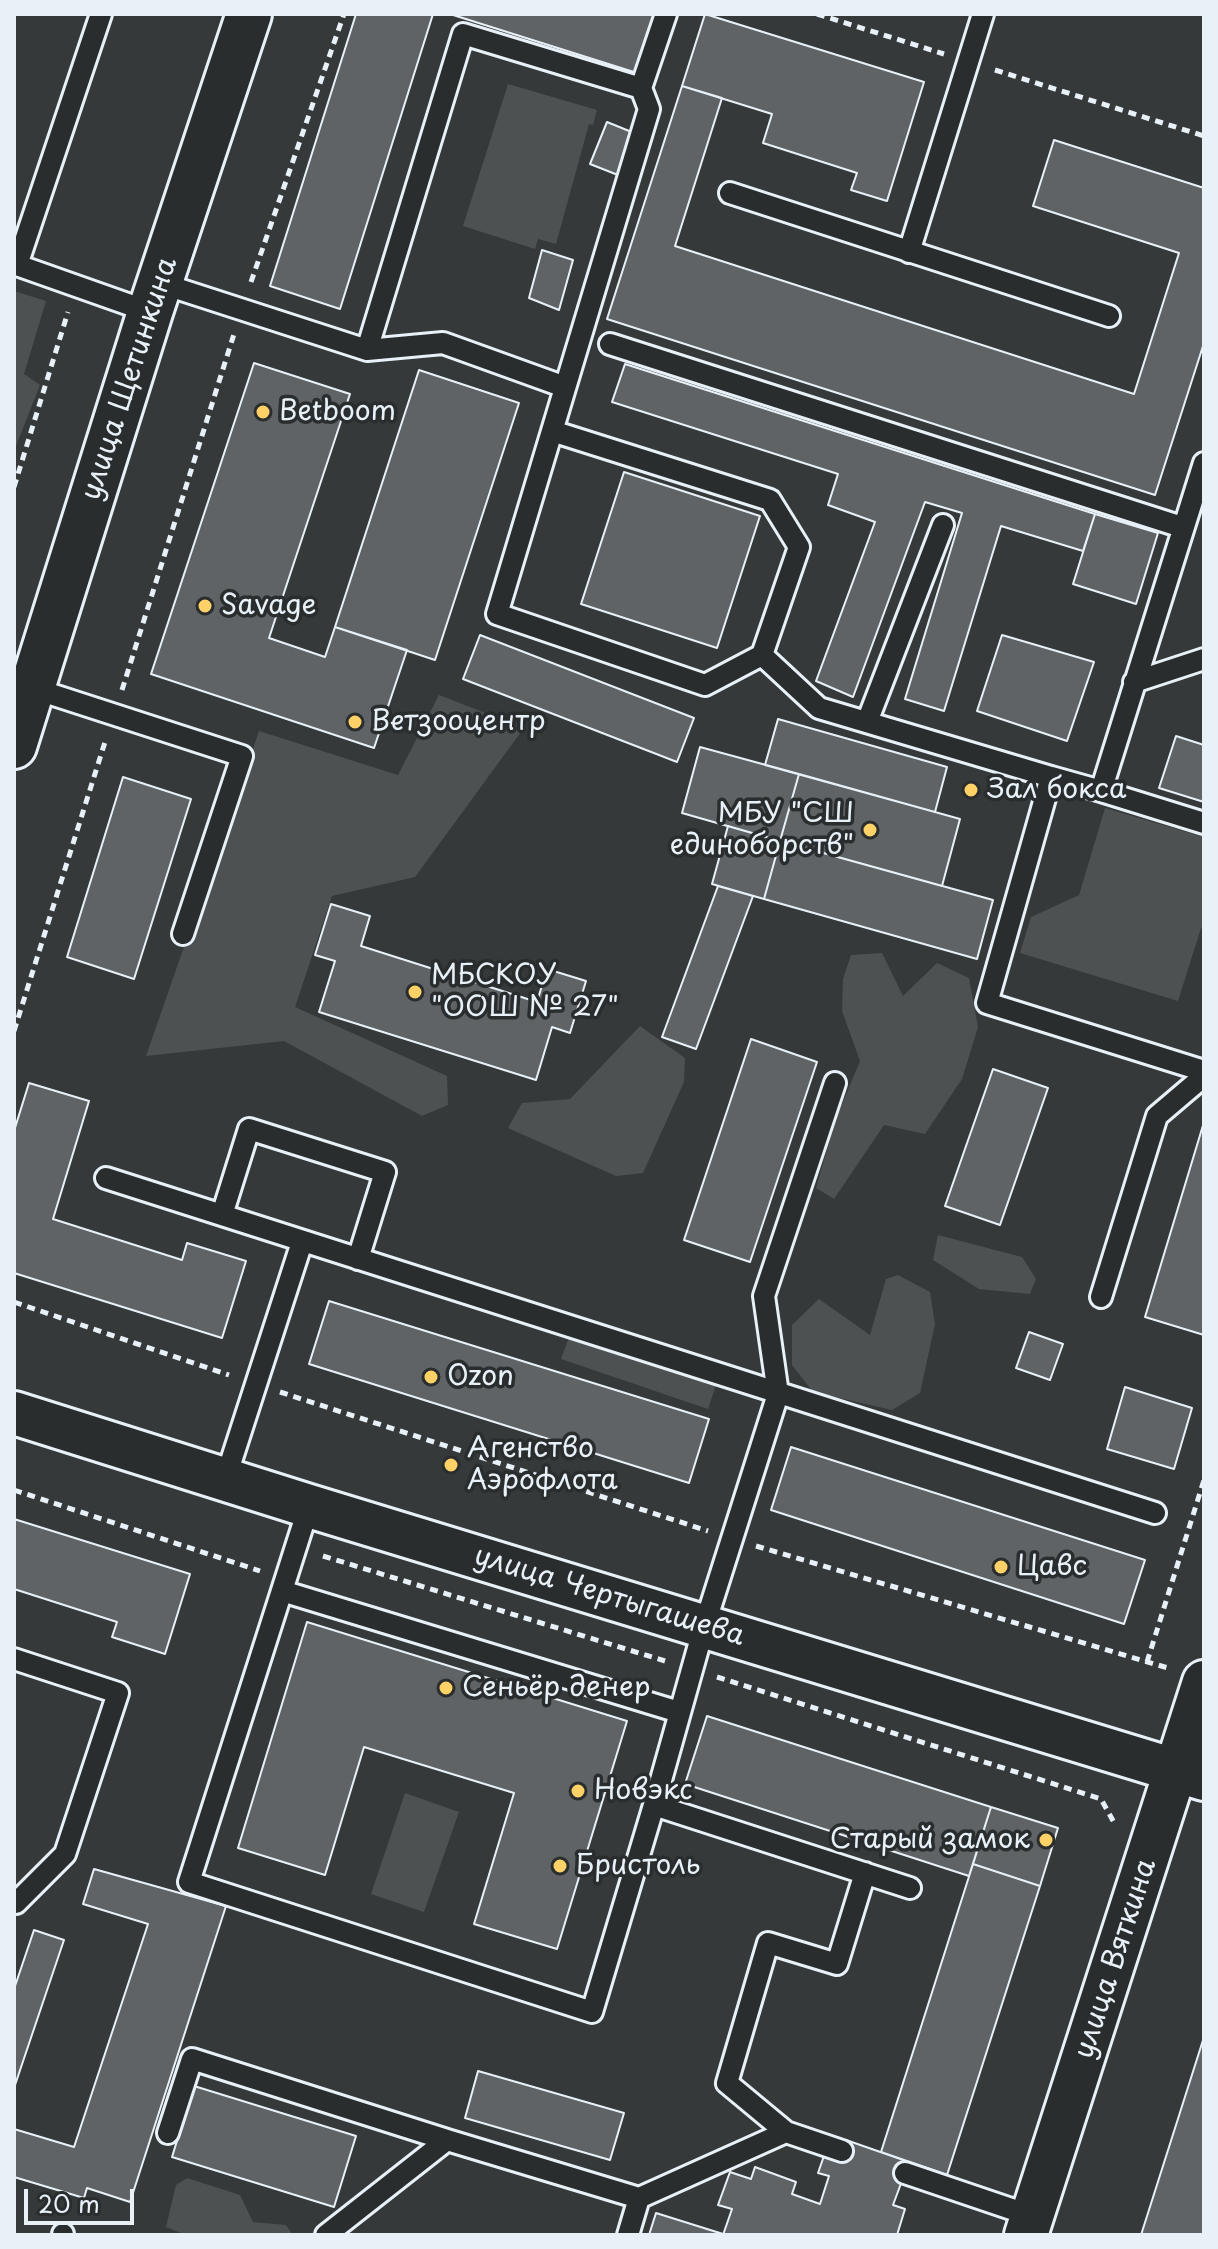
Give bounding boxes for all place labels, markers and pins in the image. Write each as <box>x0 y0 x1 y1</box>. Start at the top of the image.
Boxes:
place label: Betboom <box>279 395 396 429</box>
marker: Betboom <box>254 403 272 421</box>
place label: Savage <box>221 589 316 623</box>
marker: Savage <box>196 597 214 615</box>
place label: Ветзооцентр <box>371 705 546 739</box>
marker: Ветзооцентр <box>346 713 364 731</box>
place label: Зал бокса <box>987 773 1126 807</box>
marker: Зал бокса <box>962 781 980 799</box>
place label: МБУ "СШ единоборств" <box>670 797 854 863</box>
marker: МБУ "СШ единоборств" <box>861 821 879 839</box>
place label: МБСКОУ "ООШ № 27" <box>431 959 619 1025</box>
marker: МБСКОУ "ООШ № 27" <box>406 983 424 1001</box>
place label: Ozon <box>447 1360 514 1394</box>
marker: Ozon <box>422 1368 440 1386</box>
place label: Агенство Аэрофлота <box>467 1432 618 1498</box>
marker: Агенство Аэрофлота <box>442 1456 460 1474</box>
place label: Цавс <box>1017 1550 1087 1584</box>
marker: Цавс <box>992 1558 1010 1576</box>
place label: Сеньёр денер <box>462 1671 650 1705</box>
marker: Сеньёр денер <box>437 1679 455 1697</box>
place label: Новэкс <box>594 1774 693 1808</box>
marker: Новэкс <box>569 1782 587 1800</box>
place label: Старый замок <box>830 1823 1030 1857</box>
marker: Старый замок <box>1037 1831 1055 1849</box>
place label: Бристоль <box>576 1849 700 1883</box>
marker: Бристоль <box>551 1857 569 1875</box>

